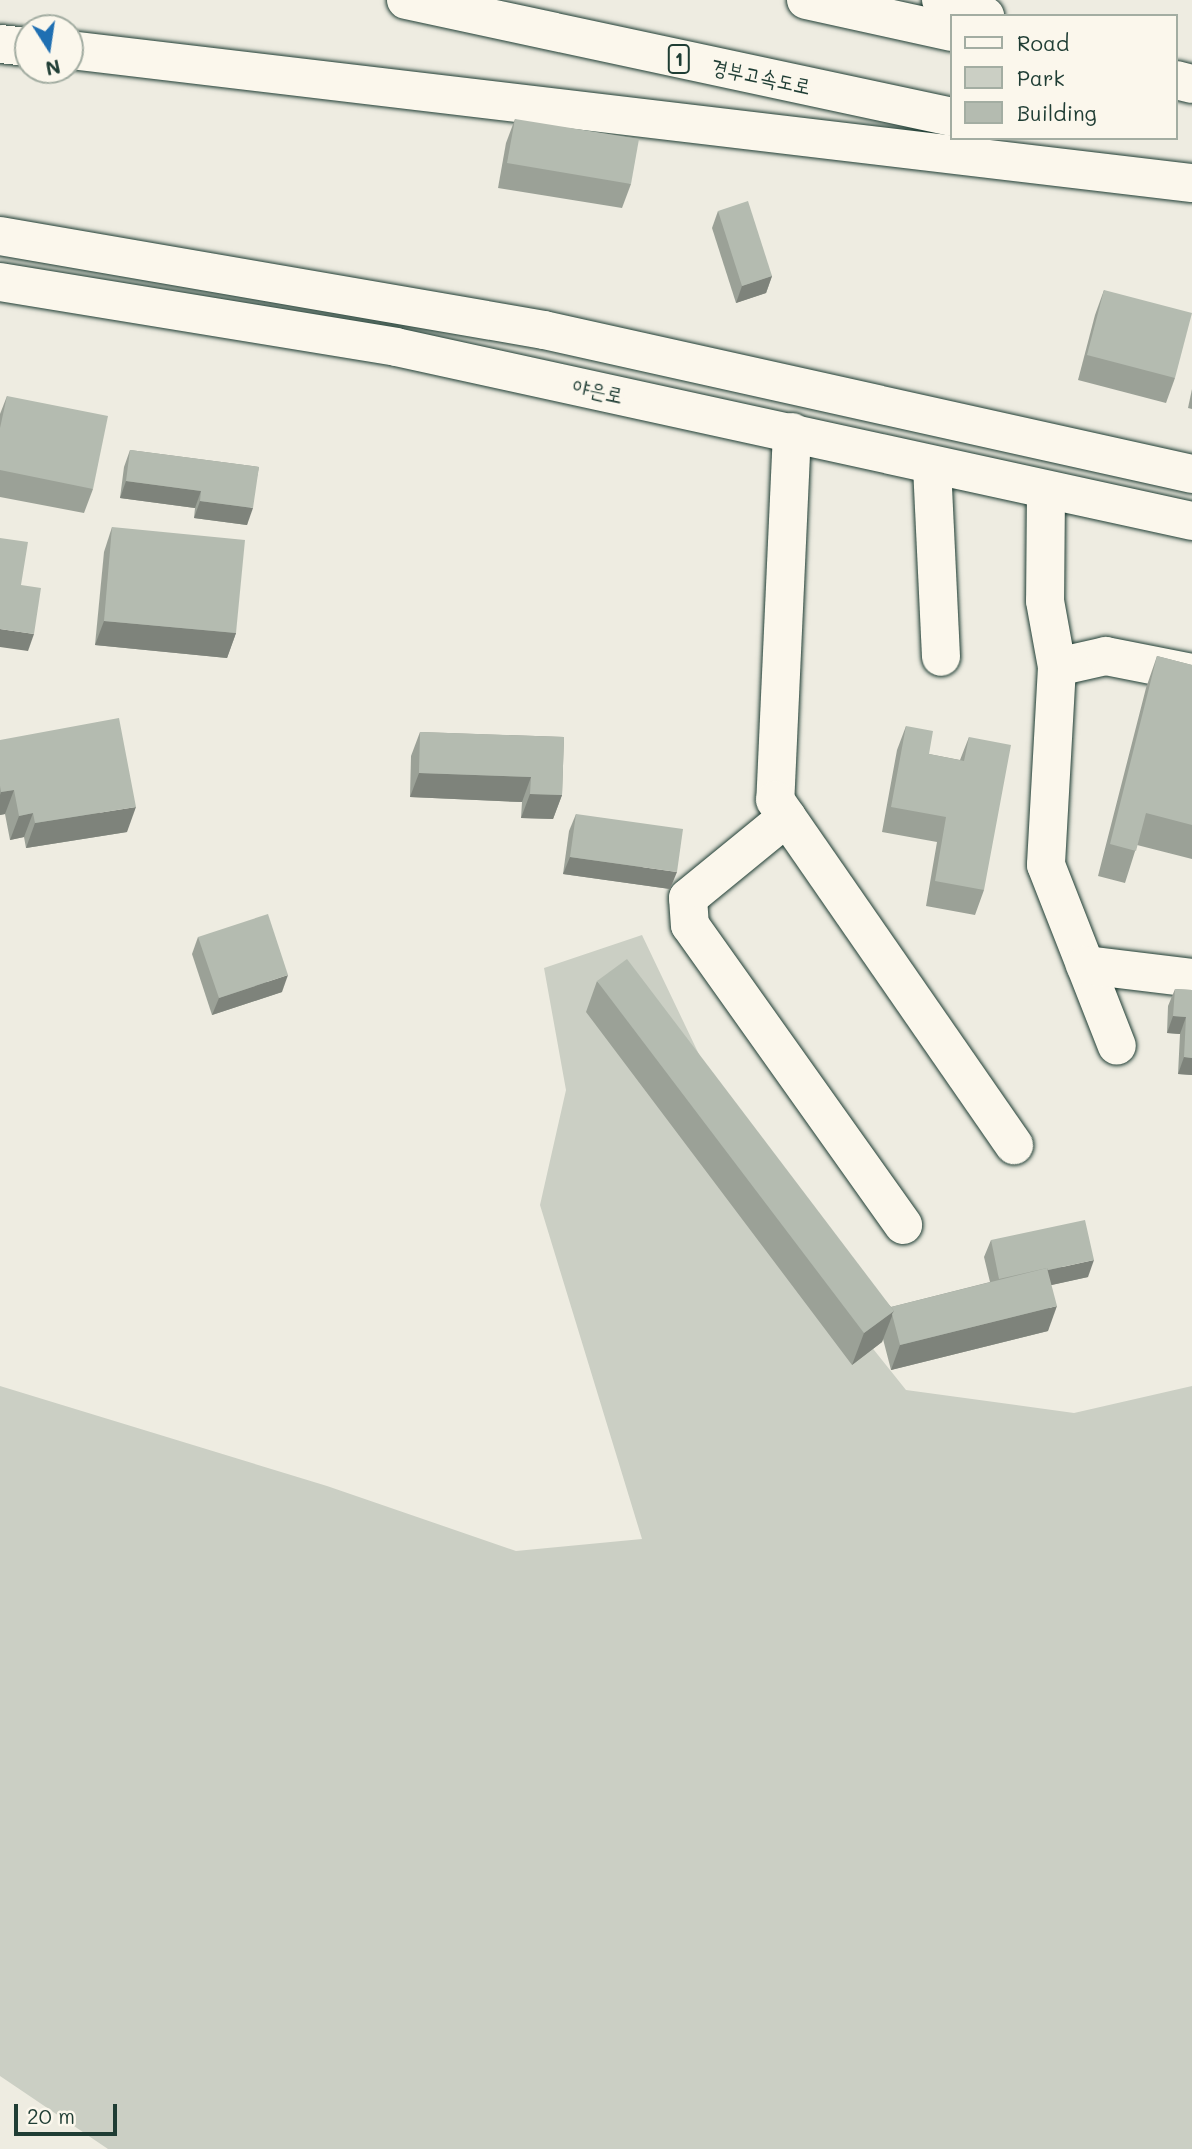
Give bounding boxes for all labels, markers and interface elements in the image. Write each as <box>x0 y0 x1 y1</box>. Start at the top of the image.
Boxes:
north arrow <box>14 14 84 84</box>
legend <box>950 14 1178 140</box>
text: Road <box>1017 29 1069 56</box>
road number: 1 <box>667 44 691 74</box>
street label: 경부고속도로 <box>709 53 813 99</box>
text: N <box>43 54 63 82</box>
text: Park <box>1017 64 1065 91</box>
text: Building <box>1017 99 1097 126</box>
street label: 야은로 <box>571 372 625 408</box>
scale bar <box>18 2090 121 2134</box>
text: 20 m <box>27 2102 75 2129</box>

